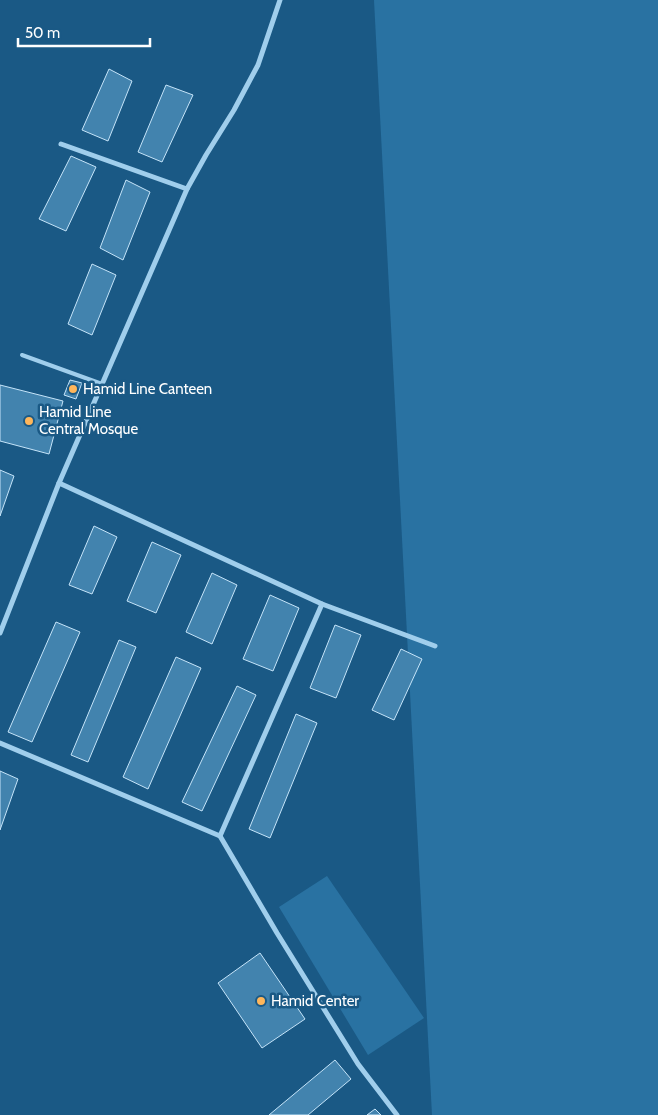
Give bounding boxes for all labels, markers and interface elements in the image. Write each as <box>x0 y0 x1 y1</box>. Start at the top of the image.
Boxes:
scale bar <box>18 15 150 47</box>
text: 50 m <box>25 24 60 42</box>
place label: Hamid Line Canteen <box>83 380 212 398</box>
marker: Hamid Line Canteen <box>67 383 79 395</box>
place label: Hamid Line Central Mosque <box>39 403 138 438</box>
marker: Hamid Line Central Mosque <box>23 415 35 427</box>
place label: Hamid Center <box>271 992 359 1010</box>
marker: Hamid Center <box>255 995 267 1007</box>

